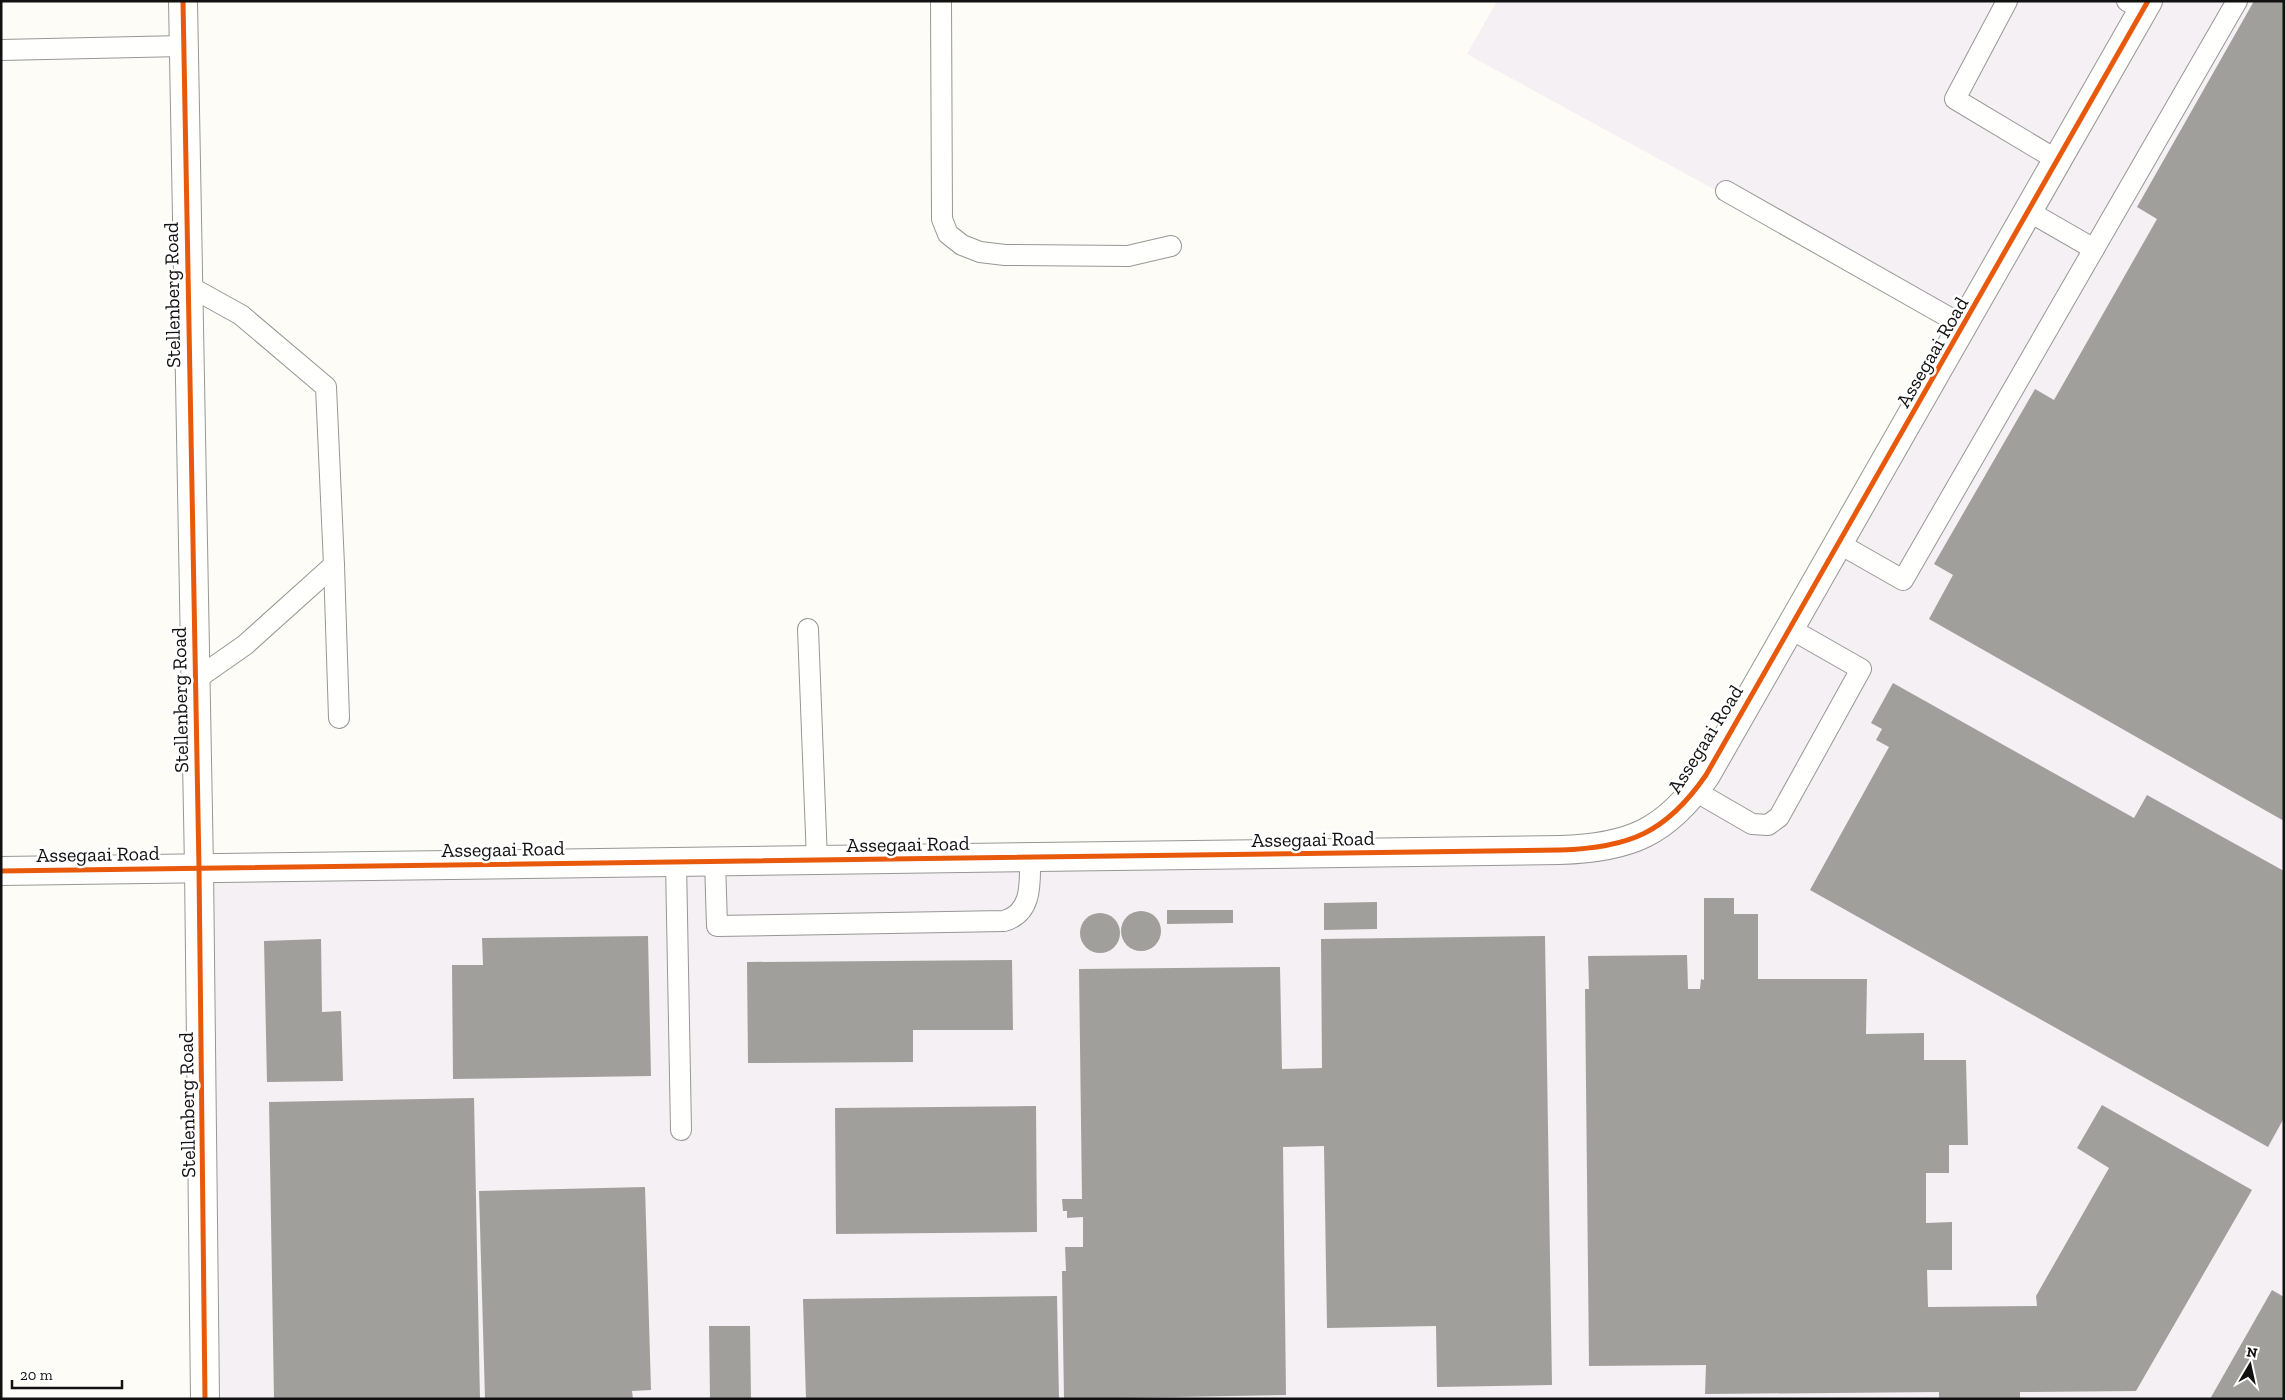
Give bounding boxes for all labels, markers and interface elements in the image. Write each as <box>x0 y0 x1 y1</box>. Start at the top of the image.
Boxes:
street label: Stellenberg Road <box>159 222 185 368</box>
street label: Assegaai Road <box>1891 293 1973 411</box>
street label: Stellenberg Road <box>167 627 193 773</box>
street label: Assegaai Road <box>1662 680 1748 798</box>
street label: Assegaai Road <box>1251 826 1375 852</box>
street label: Assegaai Road <box>846 831 970 857</box>
street label: Assegaai Road <box>441 836 565 862</box>
street label: Assegaai Road <box>36 841 160 867</box>
street label: Stellenberg Road <box>174 1032 200 1178</box>
north arrow <box>2225 1340 2275 1390</box>
text: N <box>2245 1343 2259 1362</box>
scale bar <box>12 1358 122 1390</box>
text: 20 m <box>20 1366 53 1384</box>

